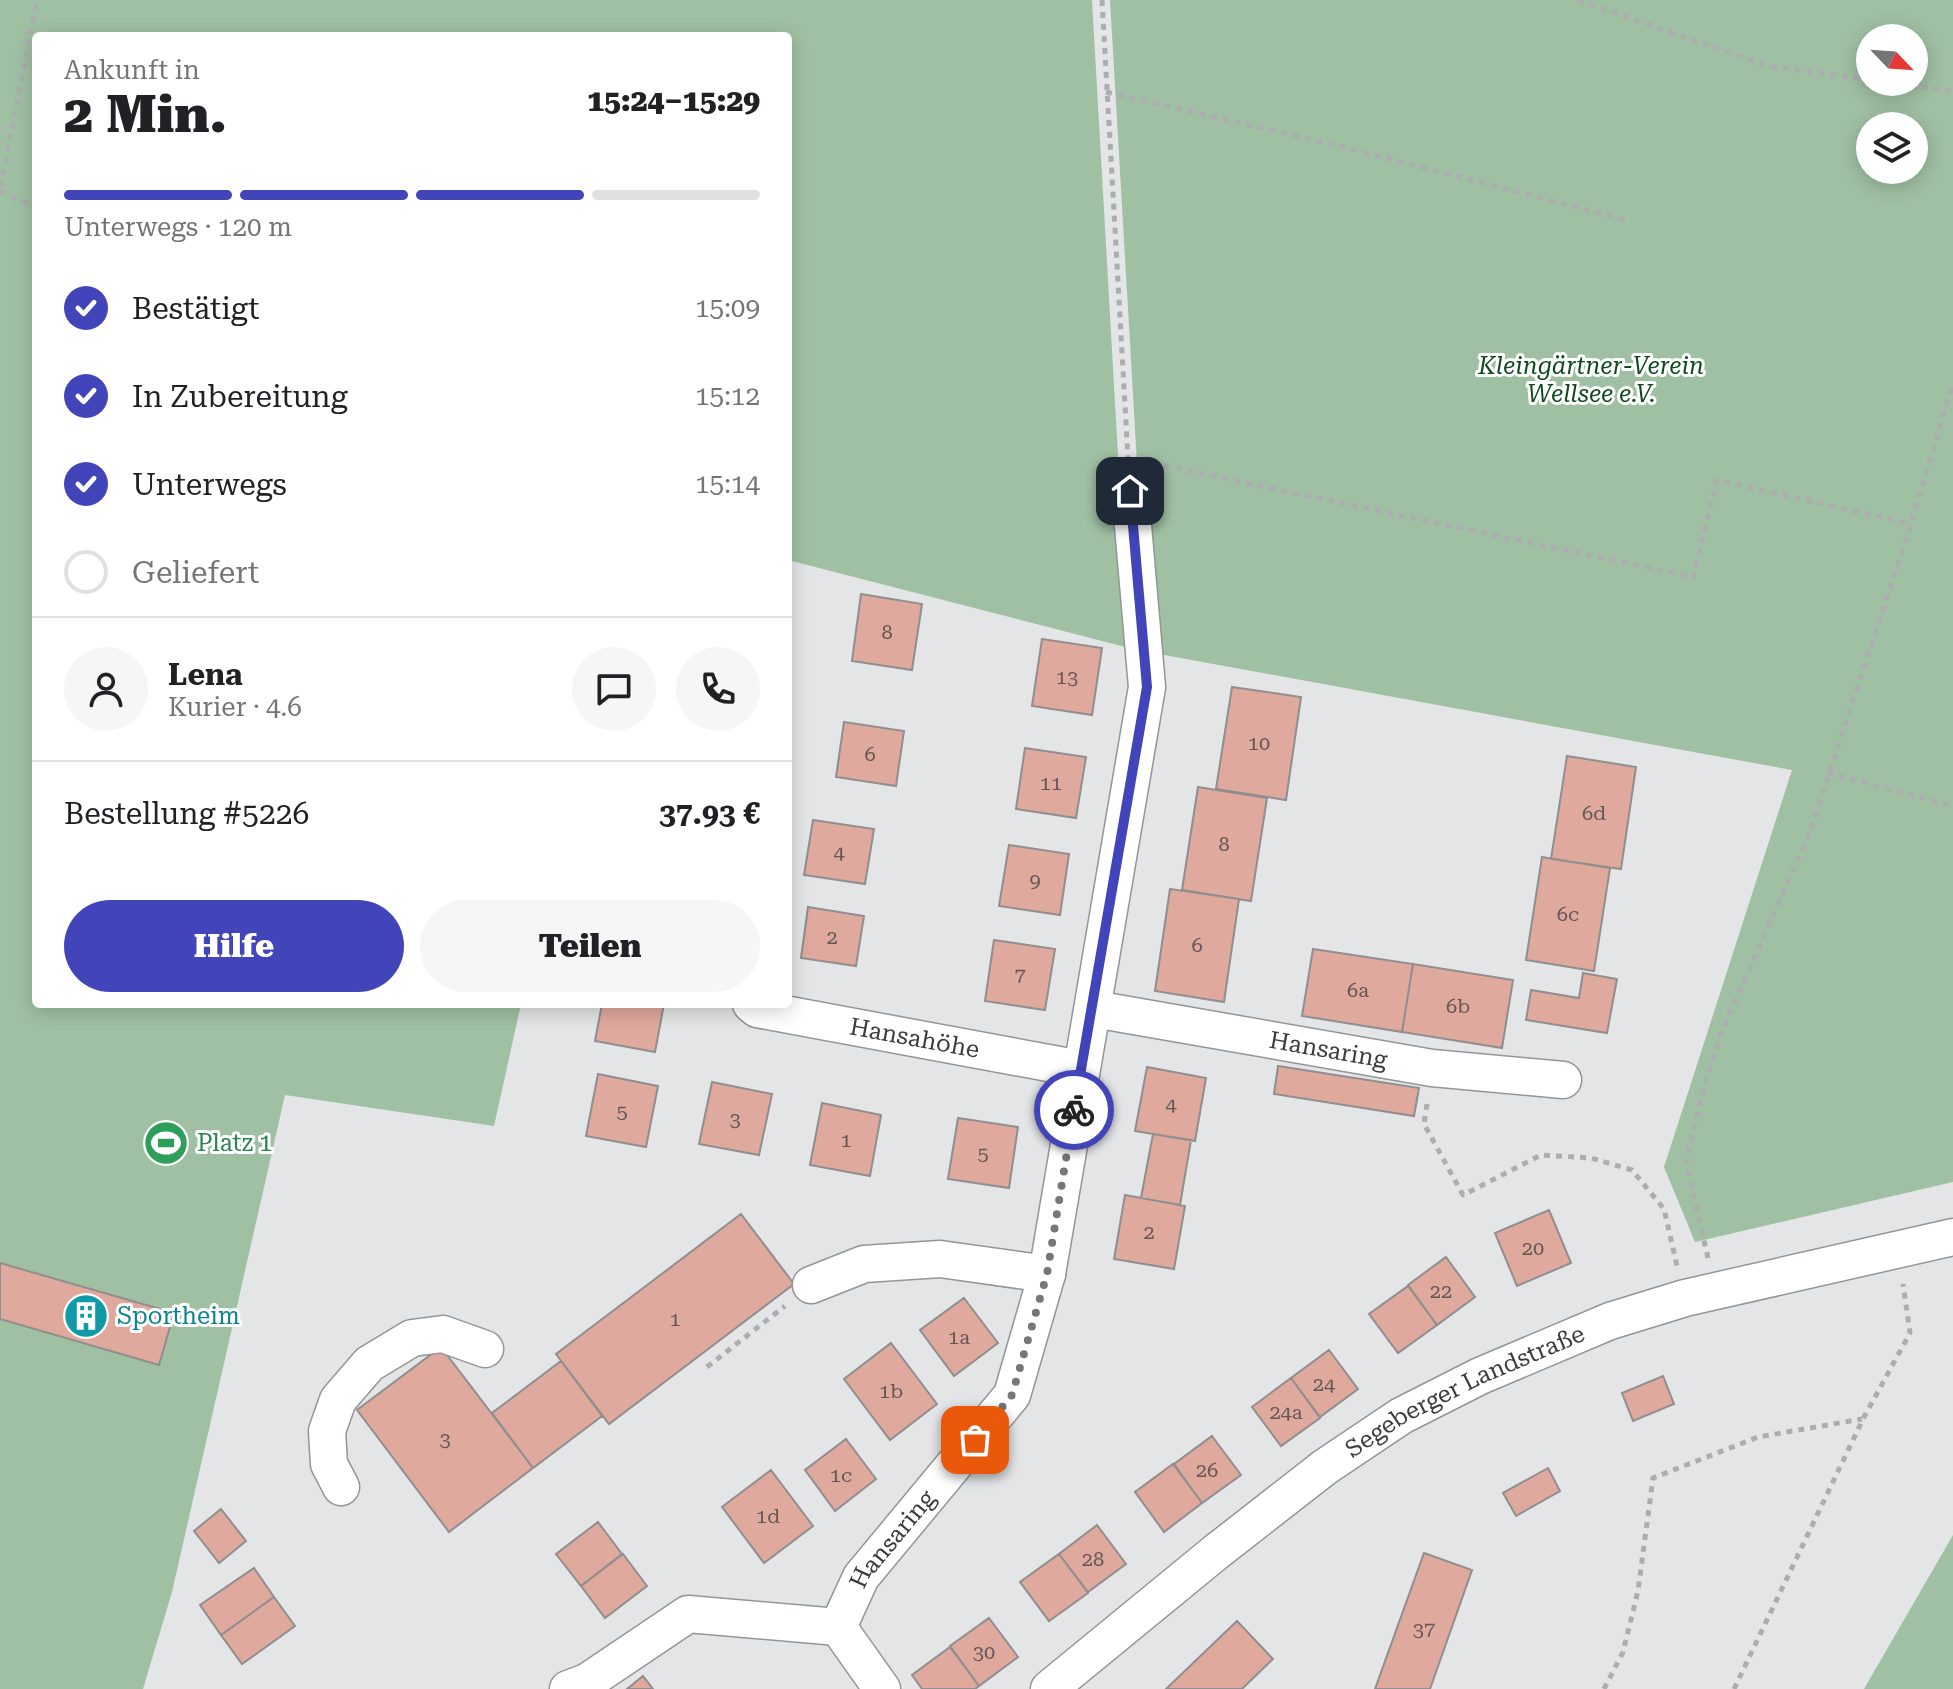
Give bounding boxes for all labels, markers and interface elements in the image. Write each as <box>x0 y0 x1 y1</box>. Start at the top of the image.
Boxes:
north arrow <box>1856 24 1928 96</box>
map controls <box>1856 24 1928 184</box>
text: Ankunft in <box>64 55 200 85</box>
text: 15:24–15:29 <box>587 83 760 118</box>
text: 2 Min. <box>64 84 227 145</box>
button: layers <box>1856 112 1928 184</box>
text: Unterwegs · 120 m <box>64 212 292 242</box>
icon: check <box>64 286 108 330</box>
text: Bestätigt <box>132 291 259 326</box>
text: 15:09 <box>695 293 760 323</box>
park label: Kleingärtner-Verein Wellsee e.V. <box>1477 352 1704 408</box>
icon: check <box>64 374 108 418</box>
text: In Zubereitung <box>132 379 348 414</box>
text: 15:12 <box>695 381 760 411</box>
pin <box>1096 457 1164 525</box>
icon: check <box>64 462 108 506</box>
text: Unterwegs <box>132 467 287 502</box>
text: 15:14 <box>695 469 760 499</box>
icon: home <box>1108 469 1152 513</box>
text: Geliefert <box>132 555 259 590</box>
house number: 8 <box>881 620 893 644</box>
button: person <box>64 647 148 731</box>
button: chat <box>572 647 656 731</box>
button: phone <box>676 647 760 731</box>
text: Lena <box>168 657 243 692</box>
house number: 13 <box>1056 665 1078 689</box>
text: Kurier · 4.6 <box>168 692 302 722</box>
house number: 10 <box>1248 731 1270 755</box>
house number: 6 <box>864 742 876 766</box>
house number: 11 <box>1040 771 1062 795</box>
text: Bestellung #5226 <box>64 796 309 831</box>
text: 37.93 € <box>659 796 760 831</box>
house number: 6d <box>1582 801 1606 825</box>
house number: 8 <box>1218 832 1230 856</box>
house number: 4 <box>833 840 845 864</box>
house number: 9 <box>1029 868 1041 892</box>
button: Hilfe <box>64 900 404 992</box>
button: Teilen <box>420 900 760 992</box>
house number: 6c <box>1557 902 1579 926</box>
house number: 2 <box>826 925 838 949</box>
house number: 6 <box>1191 933 1203 957</box>
house number: 7 <box>1014 963 1026 987</box>
house number: 6a <box>1347 978 1369 1002</box>
house number: 6b <box>1446 994 1470 1018</box>
street label: Hansahöhe <box>847 1012 982 1064</box>
street label: Hansaring <box>1267 1026 1390 1074</box>
courier <box>1034 1070 1114 1150</box>
icon: bike <box>1052 1088 1096 1132</box>
house number: 4 <box>1165 1092 1177 1116</box>
house number: 5 <box>616 1099 628 1123</box>
house number: 3 <box>729 1107 741 1131</box>
sports icon: Platz 1 <box>142 1119 190 1167</box>
house number: 1 <box>840 1128 852 1152</box>
place label: Platz 1 <box>197 1129 272 1157</box>
house number: 5 <box>977 1141 989 1165</box>
house number: 2 <box>1143 1220 1155 1244</box>
house number: 20 <box>1522 1236 1544 1260</box>
house number: 22 <box>1430 1279 1452 1303</box>
building icon: Sportheim <box>62 1292 110 1340</box>
place label: Sportheim <box>117 1302 240 1330</box>
house number: 1 <box>669 1307 681 1331</box>
street label: Segeberger Landstraße <box>1340 1319 1589 1463</box>
house number: 1a <box>948 1325 970 1349</box>
house number: 24 <box>1313 1372 1336 1396</box>
house number: 1b <box>879 1379 903 1403</box>
house number: 24a <box>1269 1400 1303 1424</box>
pin <box>941 1406 1009 1474</box>
icon: bag <box>953 1418 997 1462</box>
house number: 3 <box>439 1427 451 1451</box>
house number: 26 <box>1196 1458 1218 1482</box>
house number: 1c <box>830 1463 852 1487</box>
street label: Hansaring <box>844 1484 941 1593</box>
house number: 1d <box>756 1504 780 1528</box>
house number: 28 <box>1082 1547 1104 1571</box>
house number: 37 <box>1413 1617 1435 1641</box>
house number: 30 <box>973 1640 995 1664</box>

